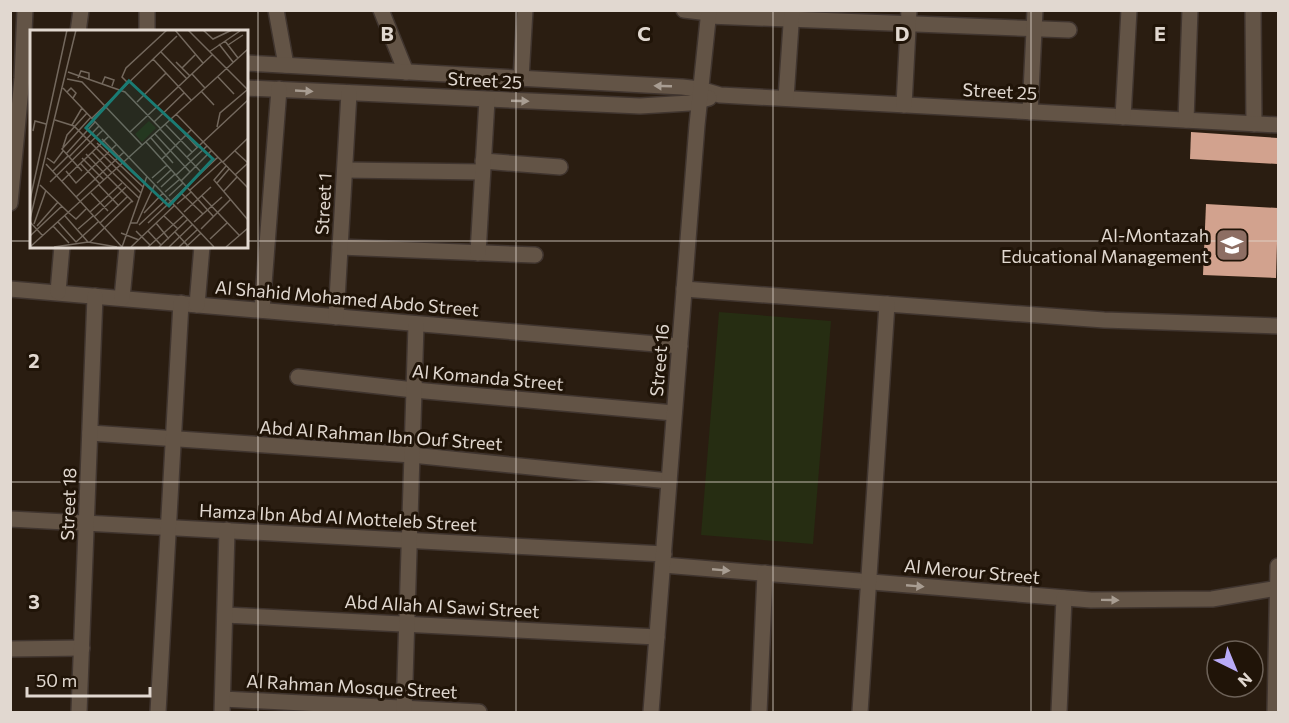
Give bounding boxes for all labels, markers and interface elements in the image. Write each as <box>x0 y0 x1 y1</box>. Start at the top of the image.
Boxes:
text: B <box>380 21 394 45</box>
text: C <box>637 21 651 45</box>
text: D <box>895 21 909 45</box>
text: E <box>1154 21 1166 45</box>
inset map <box>30 30 248 248</box>
street label: Street 25 <box>447 67 523 93</box>
street label: Street 25 <box>962 78 1038 104</box>
one-way arrow <box>653 81 672 91</box>
one-way arrow <box>295 86 314 95</box>
one-way arrow <box>511 97 530 106</box>
street label: Street 1 <box>310 172 336 236</box>
place label: Al-Montazah Educational Management <box>1001 224 1209 267</box>
school or university icon: Al-Montazah Educational Management <box>1214 227 1250 263</box>
street label: Al Shahid Mohamed Abdo Street <box>214 276 480 320</box>
street label: Street 16 <box>645 323 673 397</box>
text: 2 <box>28 348 40 372</box>
street label: Al Komanda Street <box>411 359 565 395</box>
street label: Abd Al Rahman Ibn Ouf Street <box>259 416 503 454</box>
street label: Street 18 <box>56 467 80 541</box>
street label: Hamza Ibn Abd Al Motteleb Street <box>199 499 477 535</box>
street label: Al Merour Street <box>903 554 1041 588</box>
one-way arrow <box>712 565 731 575</box>
one-way arrow <box>906 581 925 591</box>
text: 3 <box>28 589 40 613</box>
street label: Abd Allah Al Sawi Street <box>344 590 540 622</box>
one-way arrow <box>1100 595 1119 605</box>
north arrow <box>1205 639 1265 699</box>
scale bar <box>27 660 150 698</box>
text: 50 m <box>36 669 77 691</box>
street label: Al Rahman Mosque Street <box>246 669 458 703</box>
text: N <box>1235 669 1256 691</box>

